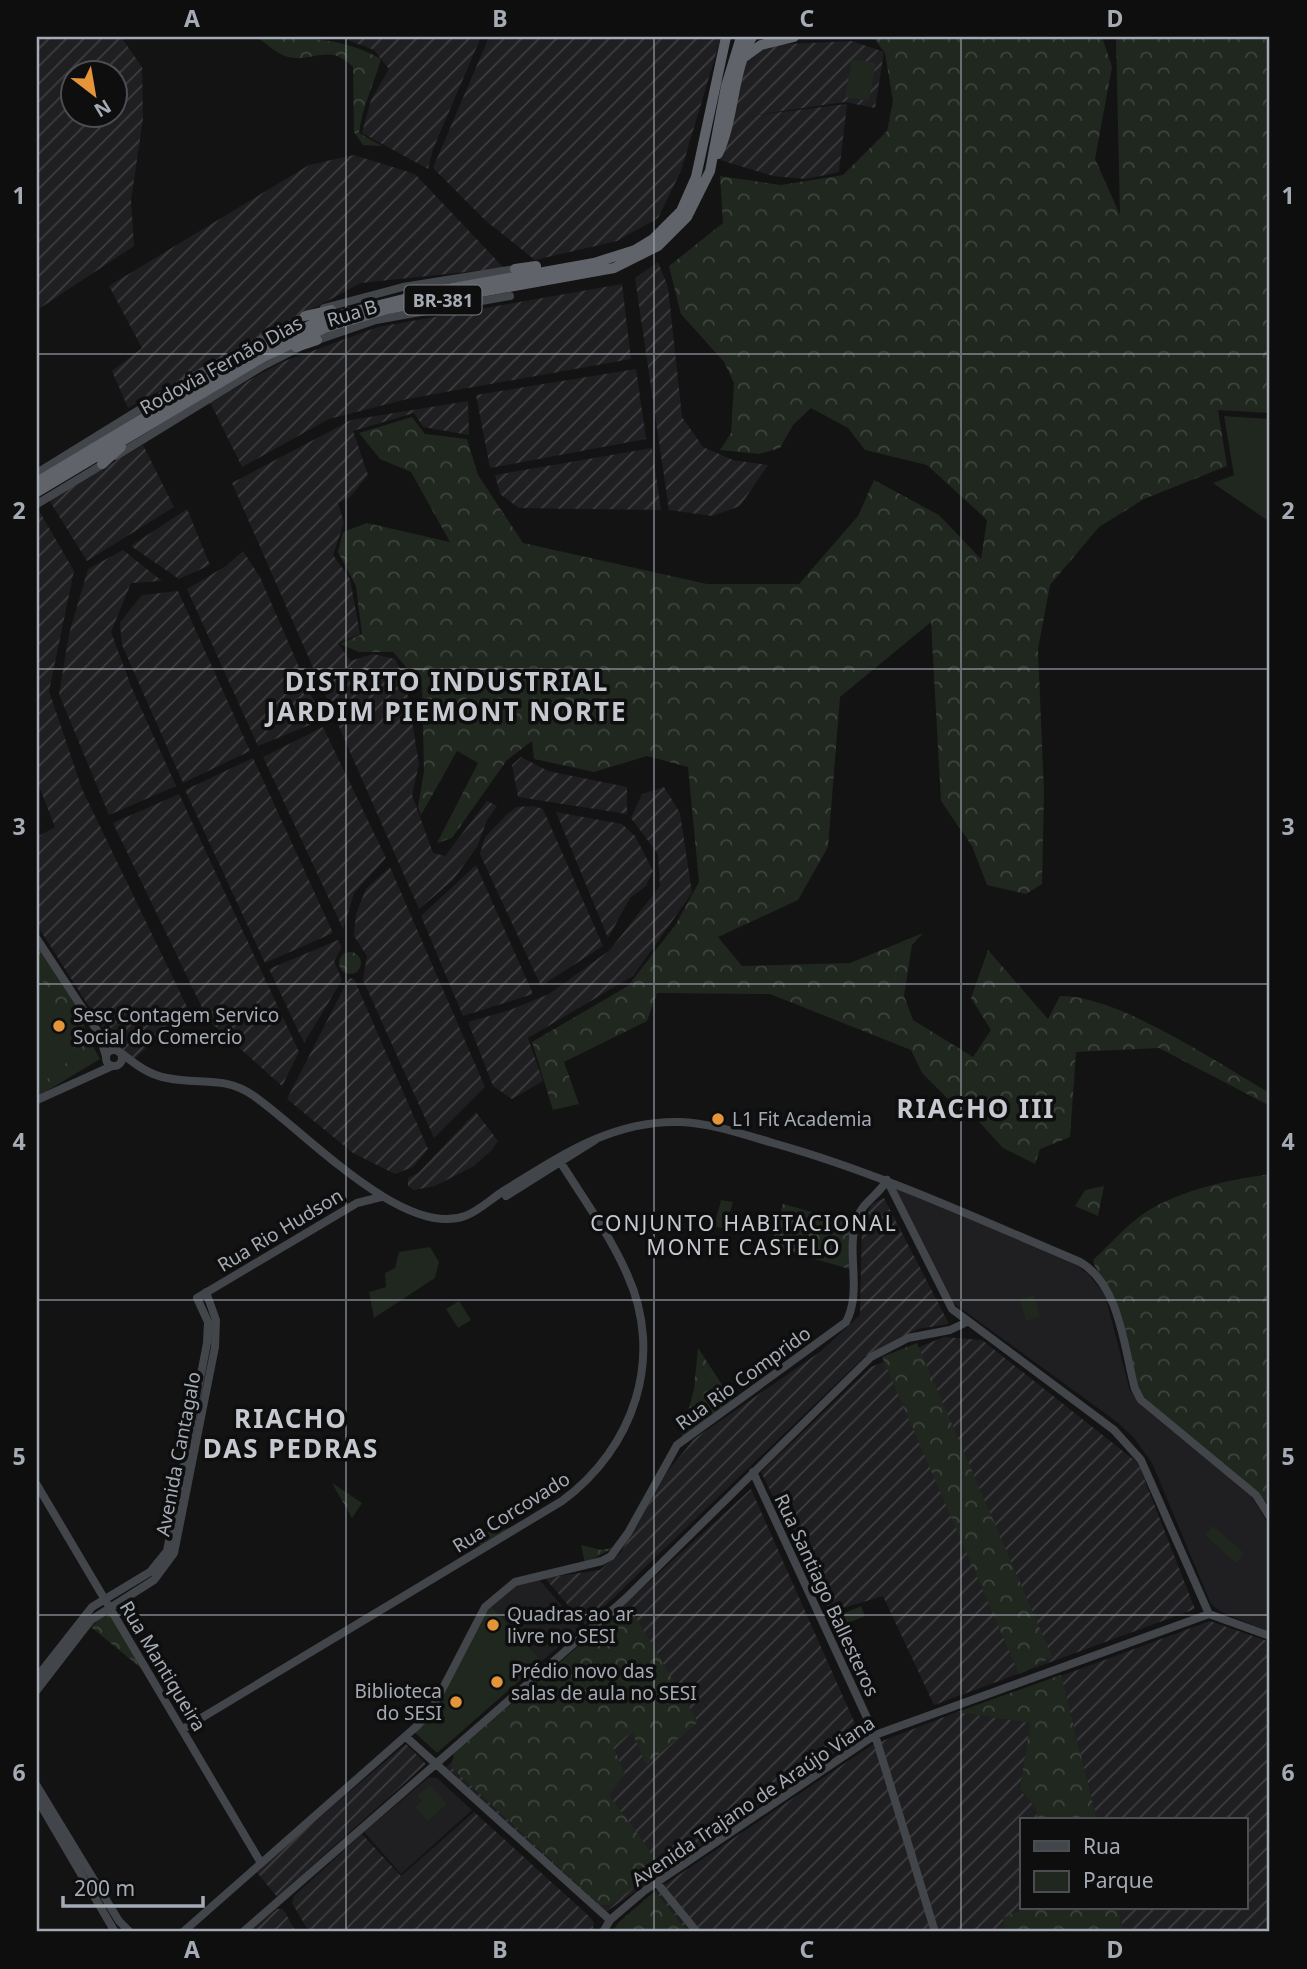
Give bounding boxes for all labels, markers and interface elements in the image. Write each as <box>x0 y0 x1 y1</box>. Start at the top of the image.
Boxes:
text: A <box>184 2 200 34</box>
text: B <box>492 2 508 34</box>
text: C <box>800 2 815 34</box>
text: D <box>1107 2 1123 34</box>
north arrow <box>60 60 130 130</box>
text: N <box>89 93 116 124</box>
text: 1 <box>12 179 26 211</box>
text: 1 <box>1281 179 1295 211</box>
road number: BR-381 <box>404 286 481 314</box>
street label: Rua B <box>324 293 380 333</box>
street label: Rodovia Fernão Dias <box>135 309 307 421</box>
text: 2 <box>12 494 26 526</box>
text: 2 <box>1281 494 1295 526</box>
district label: DISTRITO INDUSTRIAL JARDIM PIEMONT NORTE <box>264 663 628 729</box>
text: 3 <box>12 810 26 842</box>
text: 3 <box>1281 810 1295 842</box>
place label: Sesc Contagem Servico Social do Comercio <box>73 1002 279 1050</box>
marker: Sesc Contagem Servico Social do Comercio <box>51 1018 67 1034</box>
district label: RIACHO III <box>897 1090 1055 1126</box>
place label: L1 Fit Academia <box>732 1106 872 1132</box>
marker: L1 Fit Academia <box>710 1111 726 1127</box>
text: 4 <box>12 1125 26 1157</box>
text: 4 <box>1281 1125 1295 1157</box>
street label: Rua Rio Hudson <box>212 1182 348 1278</box>
district label: CONJUNTO HABITACIONAL MONTE CASTELO <box>590 1209 898 1261</box>
street label: Rua Rio Comprido <box>670 1320 816 1436</box>
street label: Avenida Cantagalo <box>149 1369 207 1539</box>
district label: RIACHO DAS PEDRAS <box>203 1400 379 1466</box>
text: 5 <box>12 1440 26 1472</box>
text: 5 <box>1281 1440 1295 1472</box>
street label: Rua Corcovado <box>447 1466 575 1558</box>
street label: Rua Santiago Ballesteros <box>769 1489 885 1701</box>
street label: Rua Mantiqueira <box>114 1596 212 1736</box>
place label: Quadras ao ar livre no SESI <box>507 1601 634 1649</box>
marker: Quadras ao ar livre no SESI <box>485 1617 501 1633</box>
place label: Prédio novo das salas de aula no SESI <box>511 1658 697 1706</box>
marker: Prédio novo das salas de aula no SESI <box>489 1674 505 1690</box>
place label: Biblioteca do SESI <box>354 1678 442 1726</box>
marker: Biblioteca do SESI <box>448 1694 464 1710</box>
street label: Avenida Trajano de Araújo Viana <box>626 1710 880 1892</box>
text: 6 <box>12 1756 26 1788</box>
text: 6 <box>1281 1756 1295 1788</box>
legend <box>1020 1818 1248 1910</box>
text: Rua <box>1083 1832 1121 1860</box>
scale bar <box>63 1864 203 1908</box>
text: Parque <box>1083 1866 1153 1894</box>
text: 200 m <box>74 1874 135 1902</box>
text: A <box>184 1933 200 1965</box>
text: B <box>492 1933 508 1965</box>
text: C <box>800 1933 815 1965</box>
text: D <box>1107 1933 1123 1965</box>

